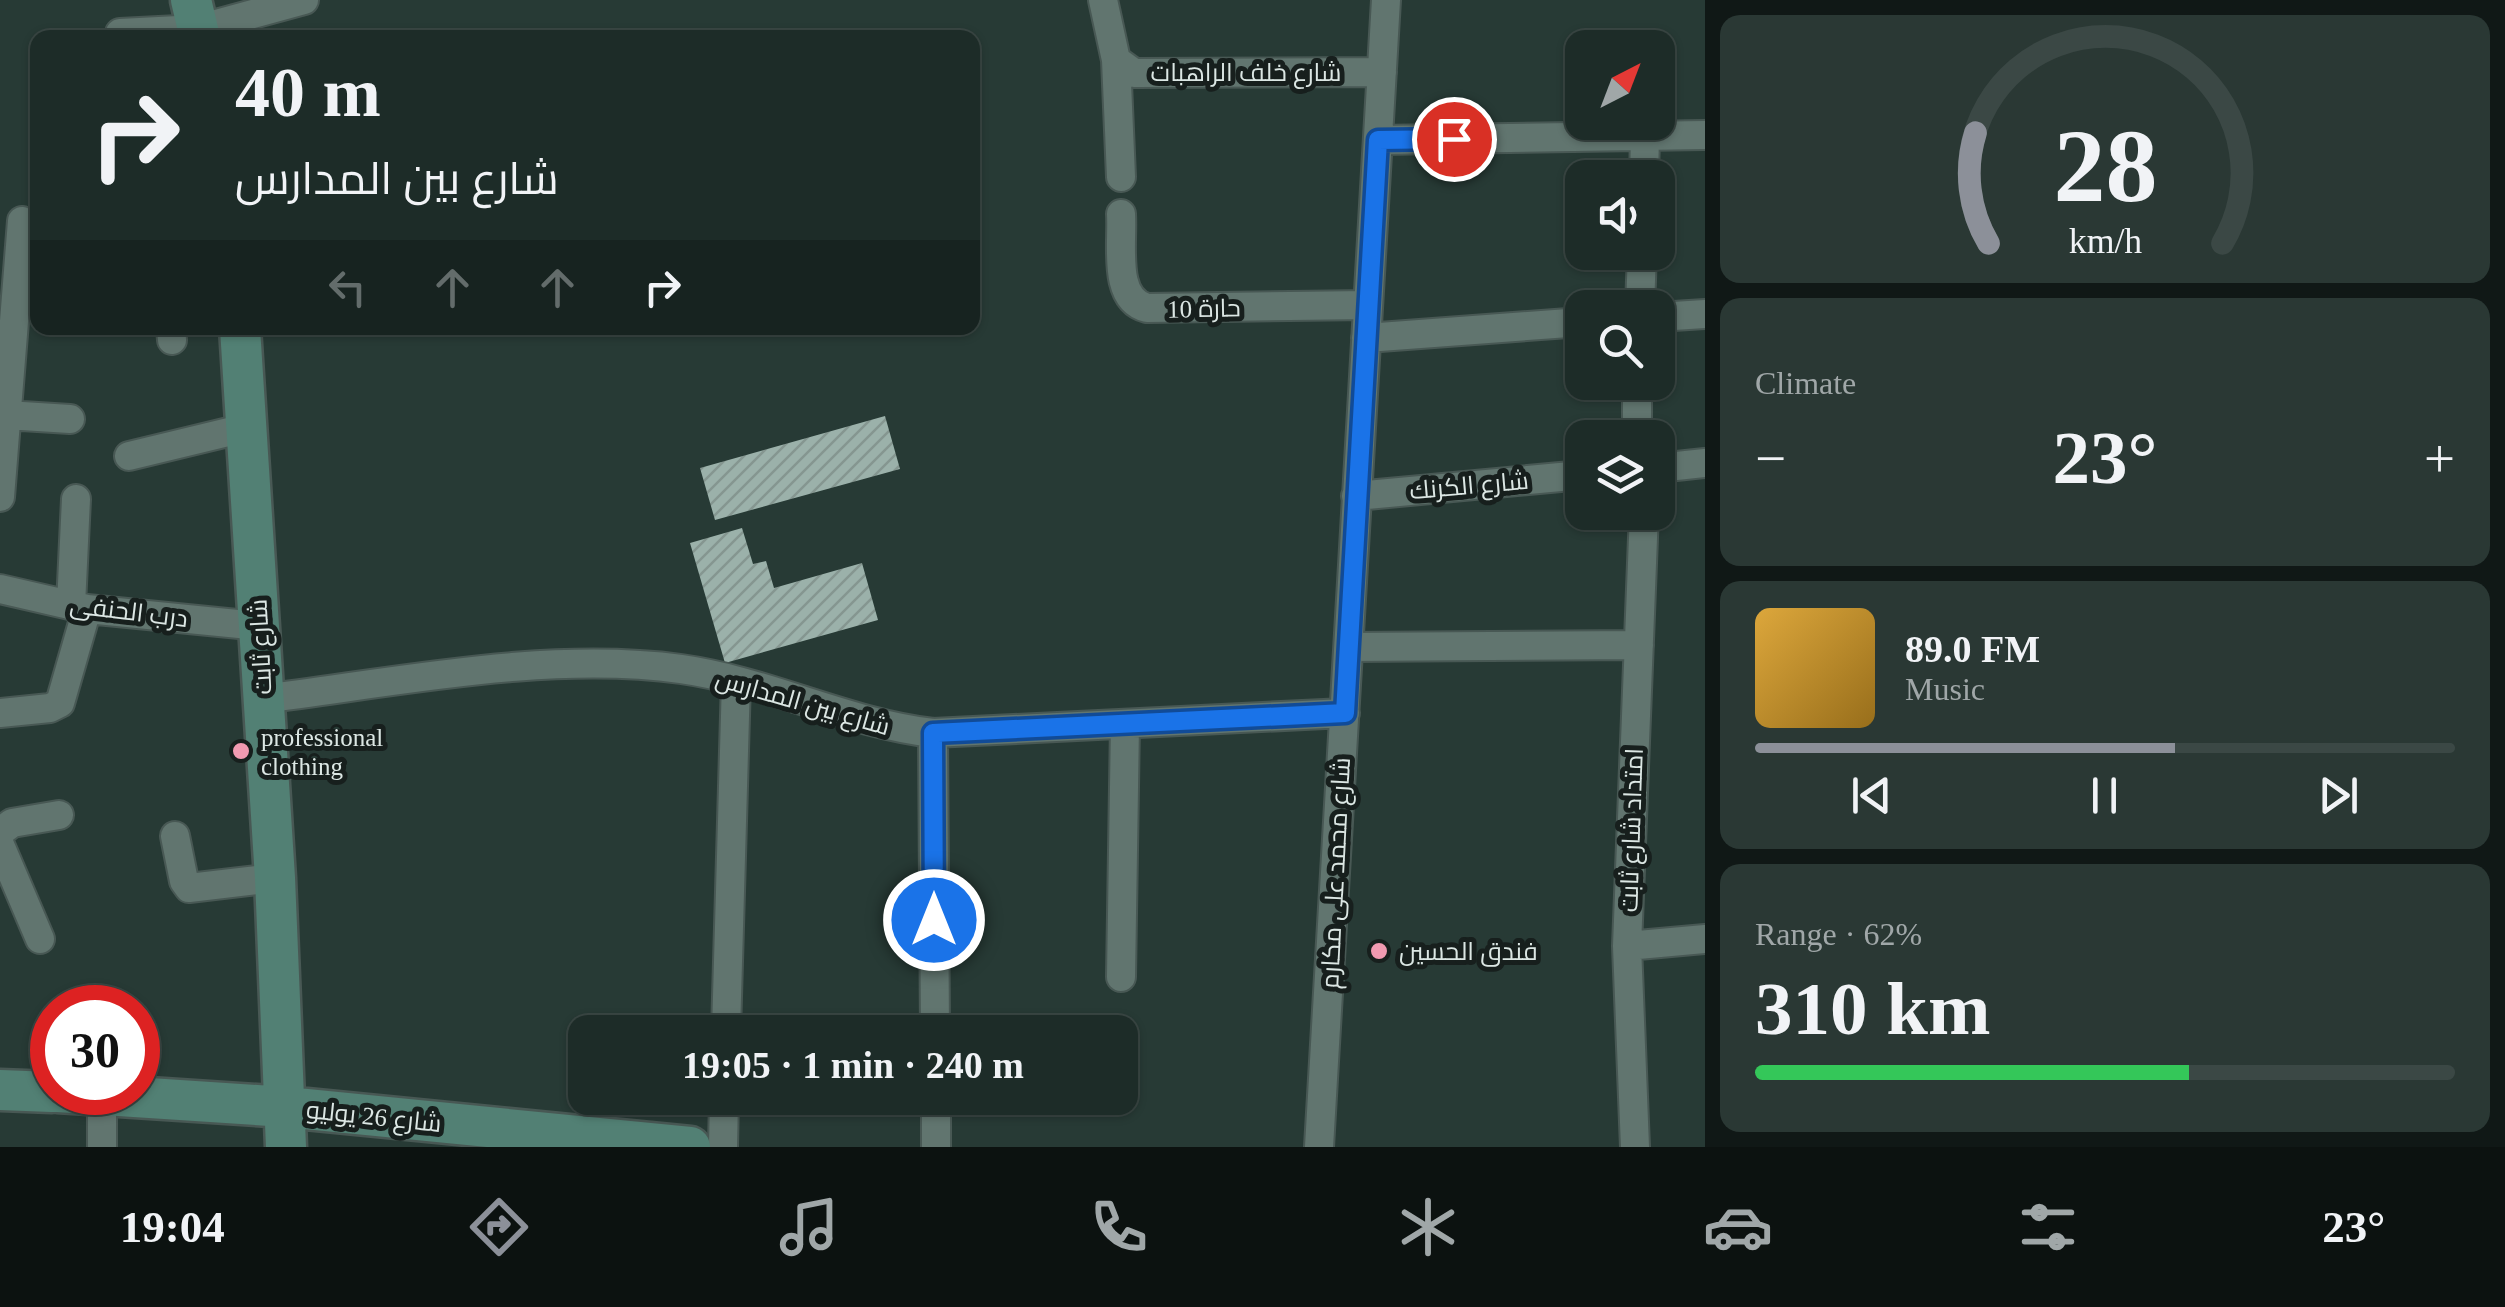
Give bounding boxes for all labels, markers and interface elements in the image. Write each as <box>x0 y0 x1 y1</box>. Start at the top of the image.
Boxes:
north arrow <box>1565 30 1675 140</box>
map controls <box>1565 30 1675 530</box>
text: 40 m <box>235 54 381 131</box>
street label: شارع خلف الراهبات <box>1150 59 1342 89</box>
icon: right <box>70 70 200 200</box>
pin <box>1412 97 1497 182</box>
text: 28 <box>2053 108 2157 223</box>
icon: arrive <box>1427 112 1482 167</box>
text: شارع بين المدارس <box>235 154 559 204</box>
button: sound <box>1565 160 1675 270</box>
text: km/h <box>2068 221 2142 261</box>
icon: left <box>320 260 375 315</box>
icon: ahead <box>425 260 480 315</box>
icon: ahead <box>530 260 585 315</box>
icon: right <box>635 260 690 315</box>
button: search <box>1565 290 1675 400</box>
street label: حارة 10 <box>1167 294 1241 324</box>
text: Climate <box>1755 365 1856 401</box>
text: 23° <box>2053 416 2158 499</box>
button: layers <box>1565 420 1675 530</box>
text: − <box>1755 428 1786 489</box>
text: + <box>2424 428 2455 489</box>
street label: شارع الكرنك <box>1408 467 1530 507</box>
street label: درب الحنفى <box>68 591 190 633</box>
street label: شارع ثابت <box>245 598 279 696</box>
text: 89.0 FM <box>1905 628 2040 670</box>
street label: شارع بين المدارس <box>712 665 893 743</box>
text: Music <box>1905 671 1985 707</box>
place label: professional clothing <box>261 724 383 780</box>
marker: professional clothing <box>230 740 252 762</box>
street label: امتداد شارع ثابت <box>1615 747 1651 913</box>
street label: شارع محمد على مكارم <box>1316 757 1359 990</box>
icon: previous <box>1844 768 1899 823</box>
icon: pause <box>2077 768 2132 823</box>
icon: next <box>2311 768 2366 823</box>
position arrow <box>882 868 986 972</box>
text: Range · 62% <box>1755 916 1922 952</box>
place label: فندق الحسين <box>1399 938 1538 967</box>
marker: فندق الحسين <box>1368 940 1390 962</box>
text: 310 km <box>1755 967 1990 1050</box>
speed limit sign: 30 <box>30 985 160 1115</box>
text: 19:05 · 1 min · 240 m <box>682 1044 1024 1086</box>
street label: شارع 26 يوليو <box>305 1096 443 1140</box>
icon: directions <box>464 1192 534 1262</box>
icon: music <box>774 1192 844 1262</box>
icon: phone <box>1084 1192 1154 1262</box>
icon: climate <box>1393 1192 1463 1262</box>
icon: car <box>1703 1192 1773 1262</box>
icon: filters <box>2013 1192 2083 1262</box>
text: 19:04 <box>120 1202 225 1252</box>
text: 23° <box>2322 1202 2385 1252</box>

